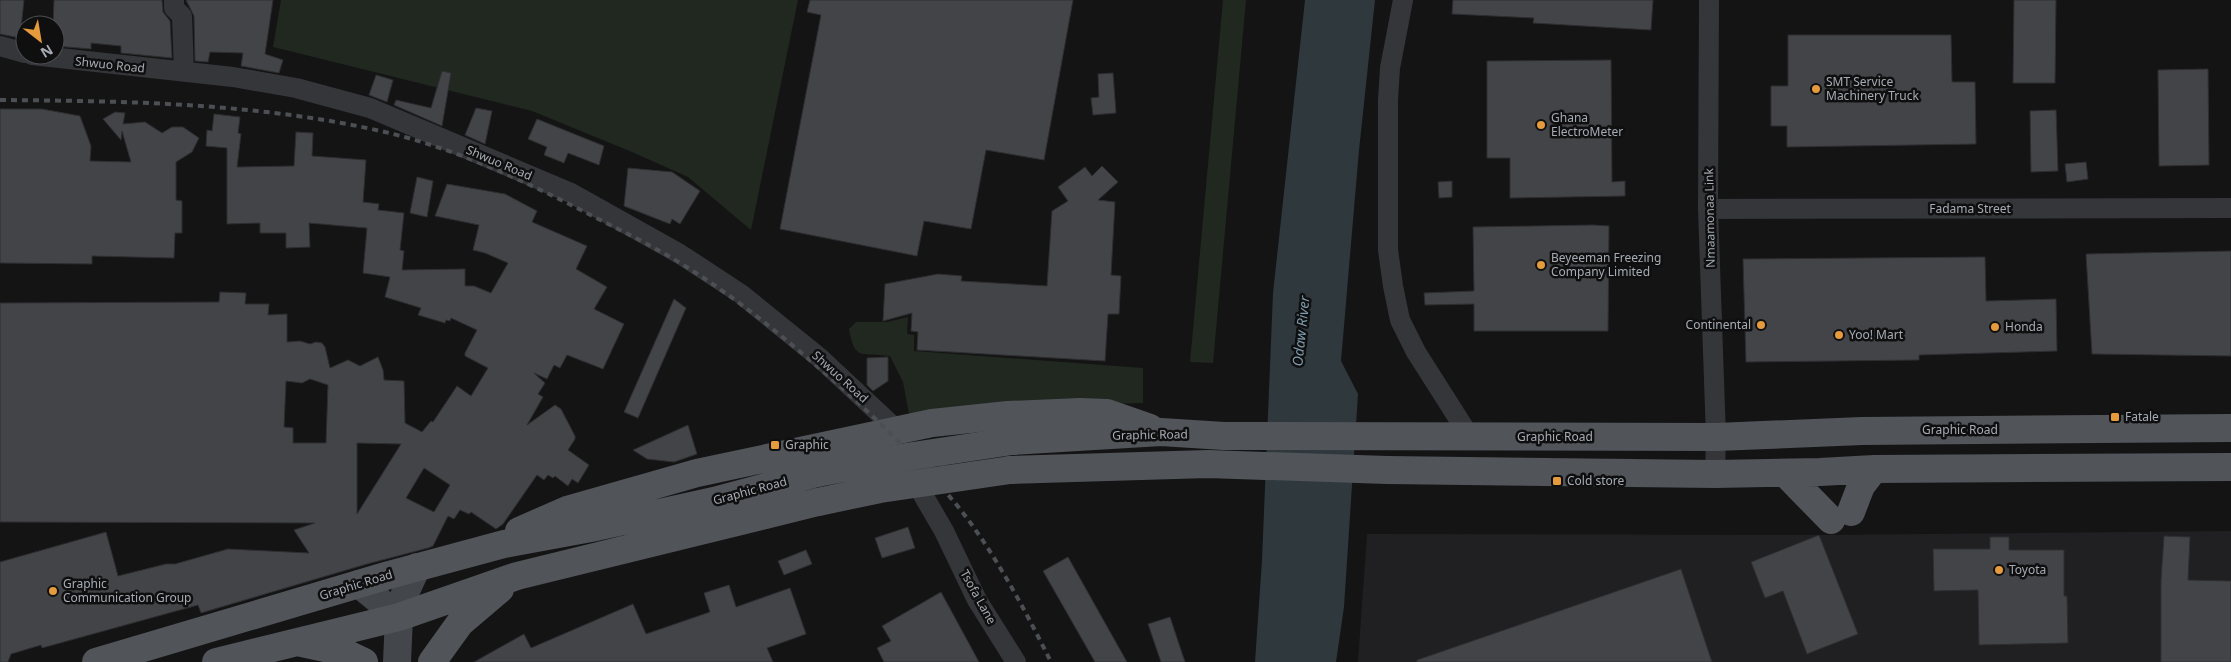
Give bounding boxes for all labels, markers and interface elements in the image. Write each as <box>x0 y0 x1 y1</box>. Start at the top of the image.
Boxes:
north arrow <box>15 15 65 65</box>
text: N <box>37 40 57 63</box>
street label: Shwuo Road <box>74 52 146 77</box>
place label: SMT Service Machinery Truck <box>1826 73 1919 104</box>
marker: SMT Service Machinery Truck <box>1810 83 1822 95</box>
place label: Ghana ElectroMeter <box>1551 109 1623 140</box>
marker: Ghana ElectroMeter <box>1535 119 1547 131</box>
street label: Shwuo Road <box>464 141 535 184</box>
street label: Nmaamonaa Link <box>1700 168 1719 268</box>
street label: Fadama Street <box>1929 200 2011 217</box>
place label: Beyeeman Freezing Company Limited <box>1551 249 1661 280</box>
marker: Beyeeman Freezing Company Limited <box>1535 259 1547 271</box>
water label: Odaw River <box>1287 294 1314 367</box>
place label: Continental <box>1686 316 1751 333</box>
place label: Honda <box>2005 318 2043 335</box>
marker: Continental <box>1755 319 1767 331</box>
marker: Honda <box>1989 321 2001 333</box>
place label: Yoo! Mart <box>1849 326 1904 343</box>
marker: Yoo! Mart <box>1833 329 1845 341</box>
street label: Shwuo Road <box>809 347 872 406</box>
place label: Fatale <box>2125 408 2159 425</box>
marker: Fatale <box>2109 411 2121 423</box>
street label: Graphic Road <box>1922 421 1998 438</box>
street label: Graphic Road <box>1112 425 1188 444</box>
street label: Graphic Road <box>1517 428 1593 445</box>
place label: Graphic <box>785 436 829 453</box>
marker: Graphic <box>769 439 781 451</box>
street label: Graphic Road <box>711 472 789 509</box>
place label: Cold store <box>1567 472 1624 489</box>
marker: Cold store <box>1551 475 1563 487</box>
place label: Toyota <box>2009 561 2046 578</box>
marker: Toyota <box>1993 564 2005 576</box>
street label: Graphic Road <box>317 565 395 604</box>
street label: Tsofa Lane <box>956 566 1001 627</box>
place label: Graphic Communication Group <box>63 575 191 606</box>
marker: Graphic Communication Group <box>47 585 59 597</box>

